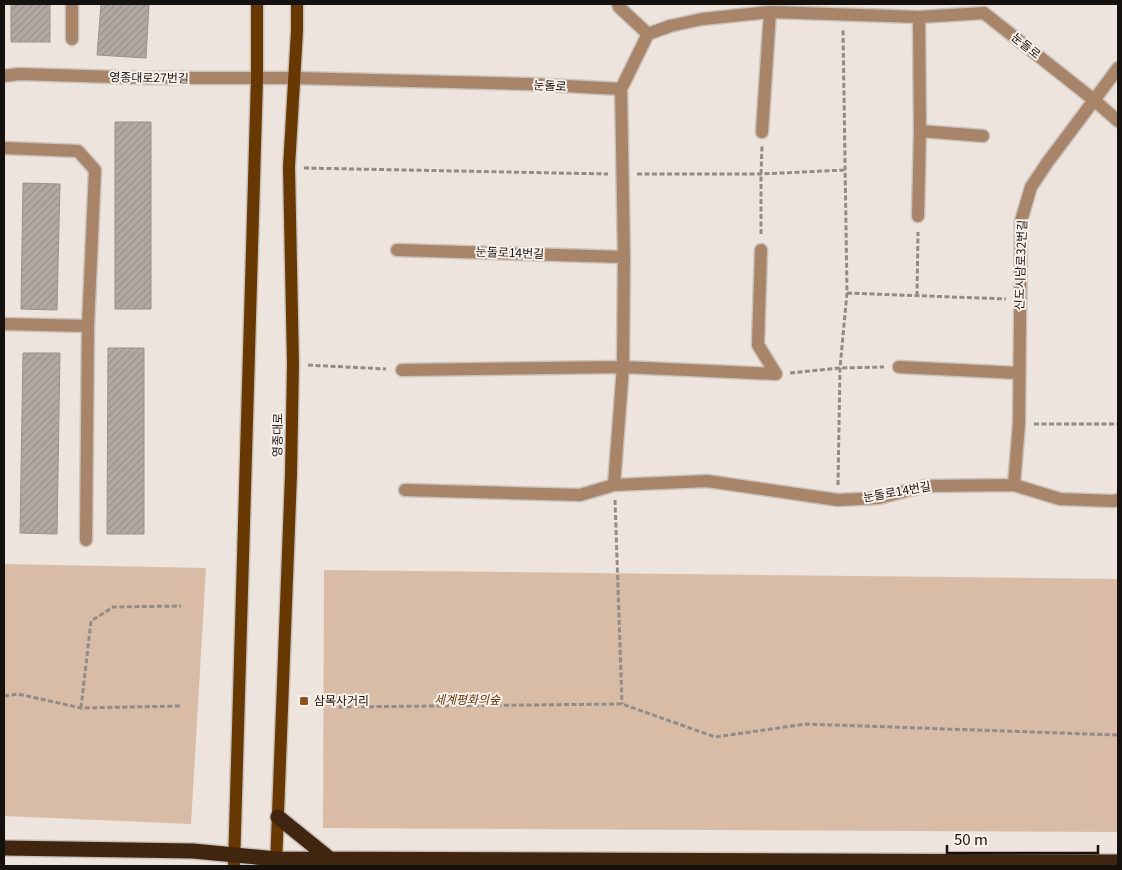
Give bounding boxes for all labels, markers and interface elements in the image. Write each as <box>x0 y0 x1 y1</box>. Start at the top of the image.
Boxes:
street label: 눈돌로 <box>1009 28 1045 62</box>
street label: 영종대로27번길 <box>109 67 189 86</box>
street label: 눈돌로 <box>533 75 567 94</box>
street label: 신도시남로32번길 <box>1009 219 1030 311</box>
street label: 눈돌로14번길 <box>476 242 545 261</box>
street label: 영종대로 <box>268 413 285 457</box>
street label: 눈돌로14번길 <box>862 476 932 505</box>
park label: 세계평화의숲 <box>434 690 501 707</box>
place label: 삼목사거리 <box>314 691 369 708</box>
marker: 삼목사거리 <box>298 695 310 707</box>
scale bar <box>947 822 1098 854</box>
text: 50 m <box>954 828 988 849</box>

